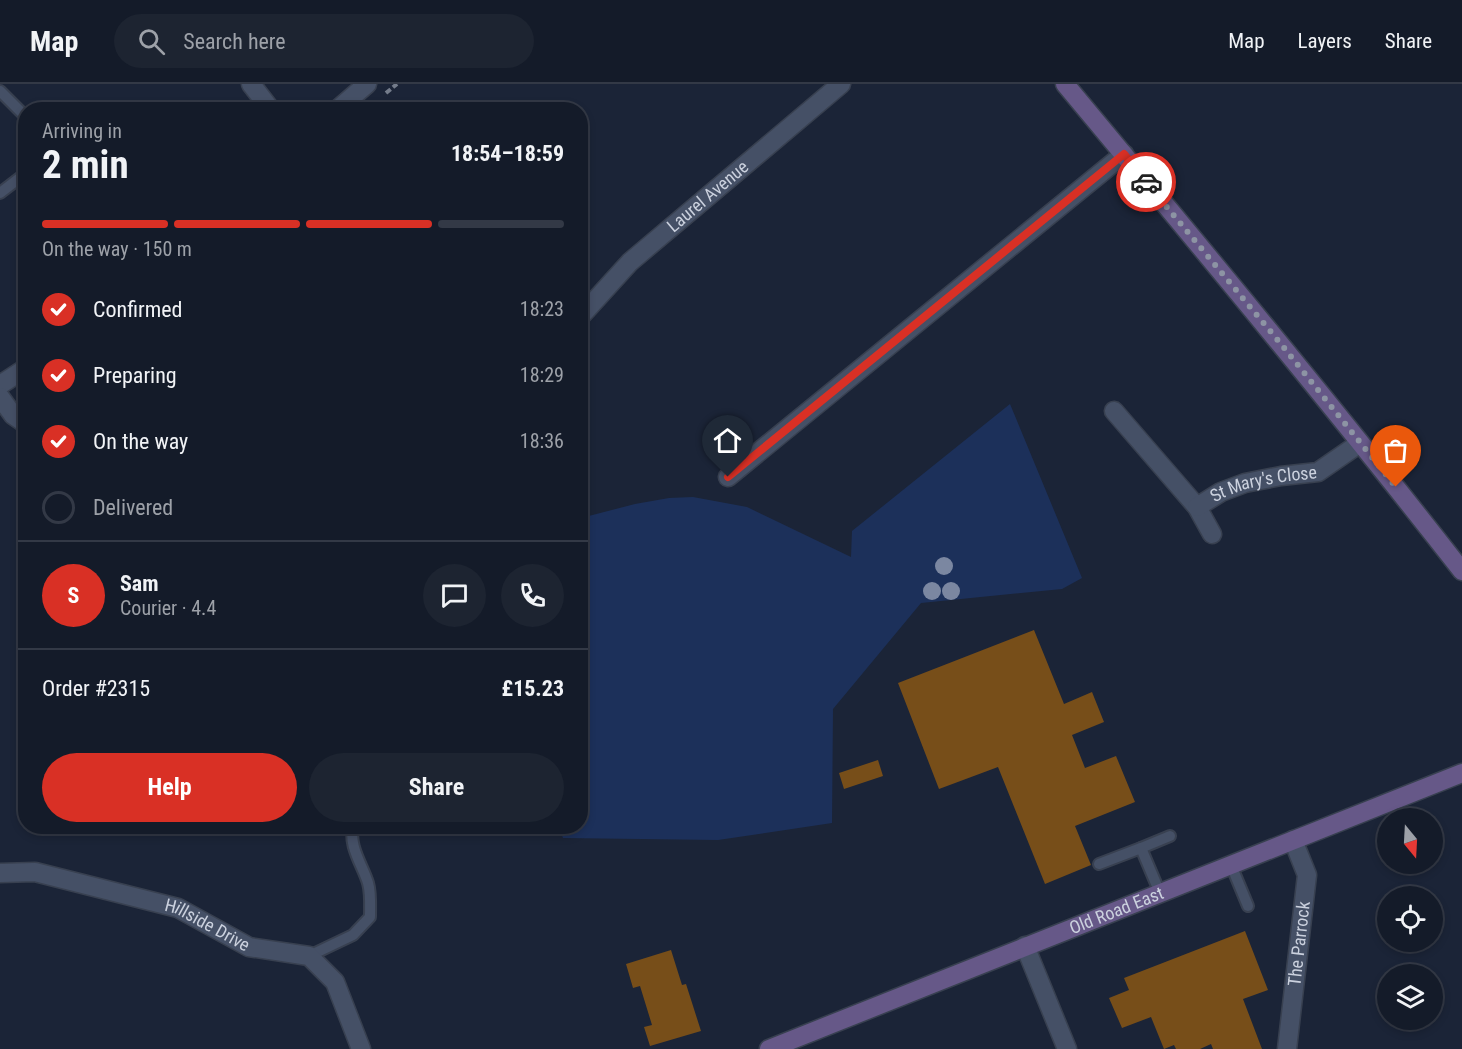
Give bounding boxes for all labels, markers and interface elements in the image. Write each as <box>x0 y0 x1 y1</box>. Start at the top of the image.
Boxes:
search box <box>114 14 534 68</box>
text: Map <box>30 25 78 58</box>
icon: search <box>135 25 168 58</box>
text: Search here <box>183 29 286 54</box>
text: Map <box>1228 29 1265 53</box>
text: Layers <box>1298 29 1352 53</box>
text: Share <box>1385 29 1432 53</box>
text: Arriving in <box>42 119 122 143</box>
text: 18:54–18:59 <box>451 141 564 166</box>
text: 2 min <box>42 142 129 188</box>
courier <box>1116 152 1176 212</box>
street label: Laurel Avenue <box>662 156 752 236</box>
icon: car <box>1130 166 1163 199</box>
text: On the way · 150 m <box>42 237 192 261</box>
icon: check <box>42 293 75 326</box>
text: Confirmed <box>93 297 182 322</box>
text: 18:23 <box>520 297 564 321</box>
icon: check <box>42 359 75 392</box>
text: Preparing <box>93 363 177 388</box>
text: 18:29 <box>520 363 564 387</box>
pin <box>702 415 753 477</box>
icon: home <box>711 424 744 457</box>
icon: check <box>42 425 75 458</box>
pin <box>1370 425 1421 487</box>
text: On the way <box>93 429 188 454</box>
text: 18:36 <box>520 429 564 453</box>
icon: bag <box>1379 434 1412 467</box>
street label: St Mary's Close <box>1206 461 1318 506</box>
text: Delivered <box>93 495 173 520</box>
button: chat <box>423 564 486 627</box>
button: phone <box>501 564 564 627</box>
text: Sam <box>120 571 159 596</box>
text: S <box>68 583 79 608</box>
text: Courier · 4.4 <box>120 596 216 620</box>
text: Order #2315 <box>42 676 150 701</box>
text: £15.23 <box>502 676 564 701</box>
button: Help <box>42 753 297 822</box>
button: Share <box>309 753 564 822</box>
north arrow <box>1377 808 1443 874</box>
map controls <box>1377 808 1443 1030</box>
street label: Old Road East <box>1066 882 1166 938</box>
button: locate <box>1377 886 1443 952</box>
street label: Hillside Drive <box>163 894 254 955</box>
street label: The Parrock <box>1283 900 1314 987</box>
button: layers <box>1377 964 1443 1030</box>

